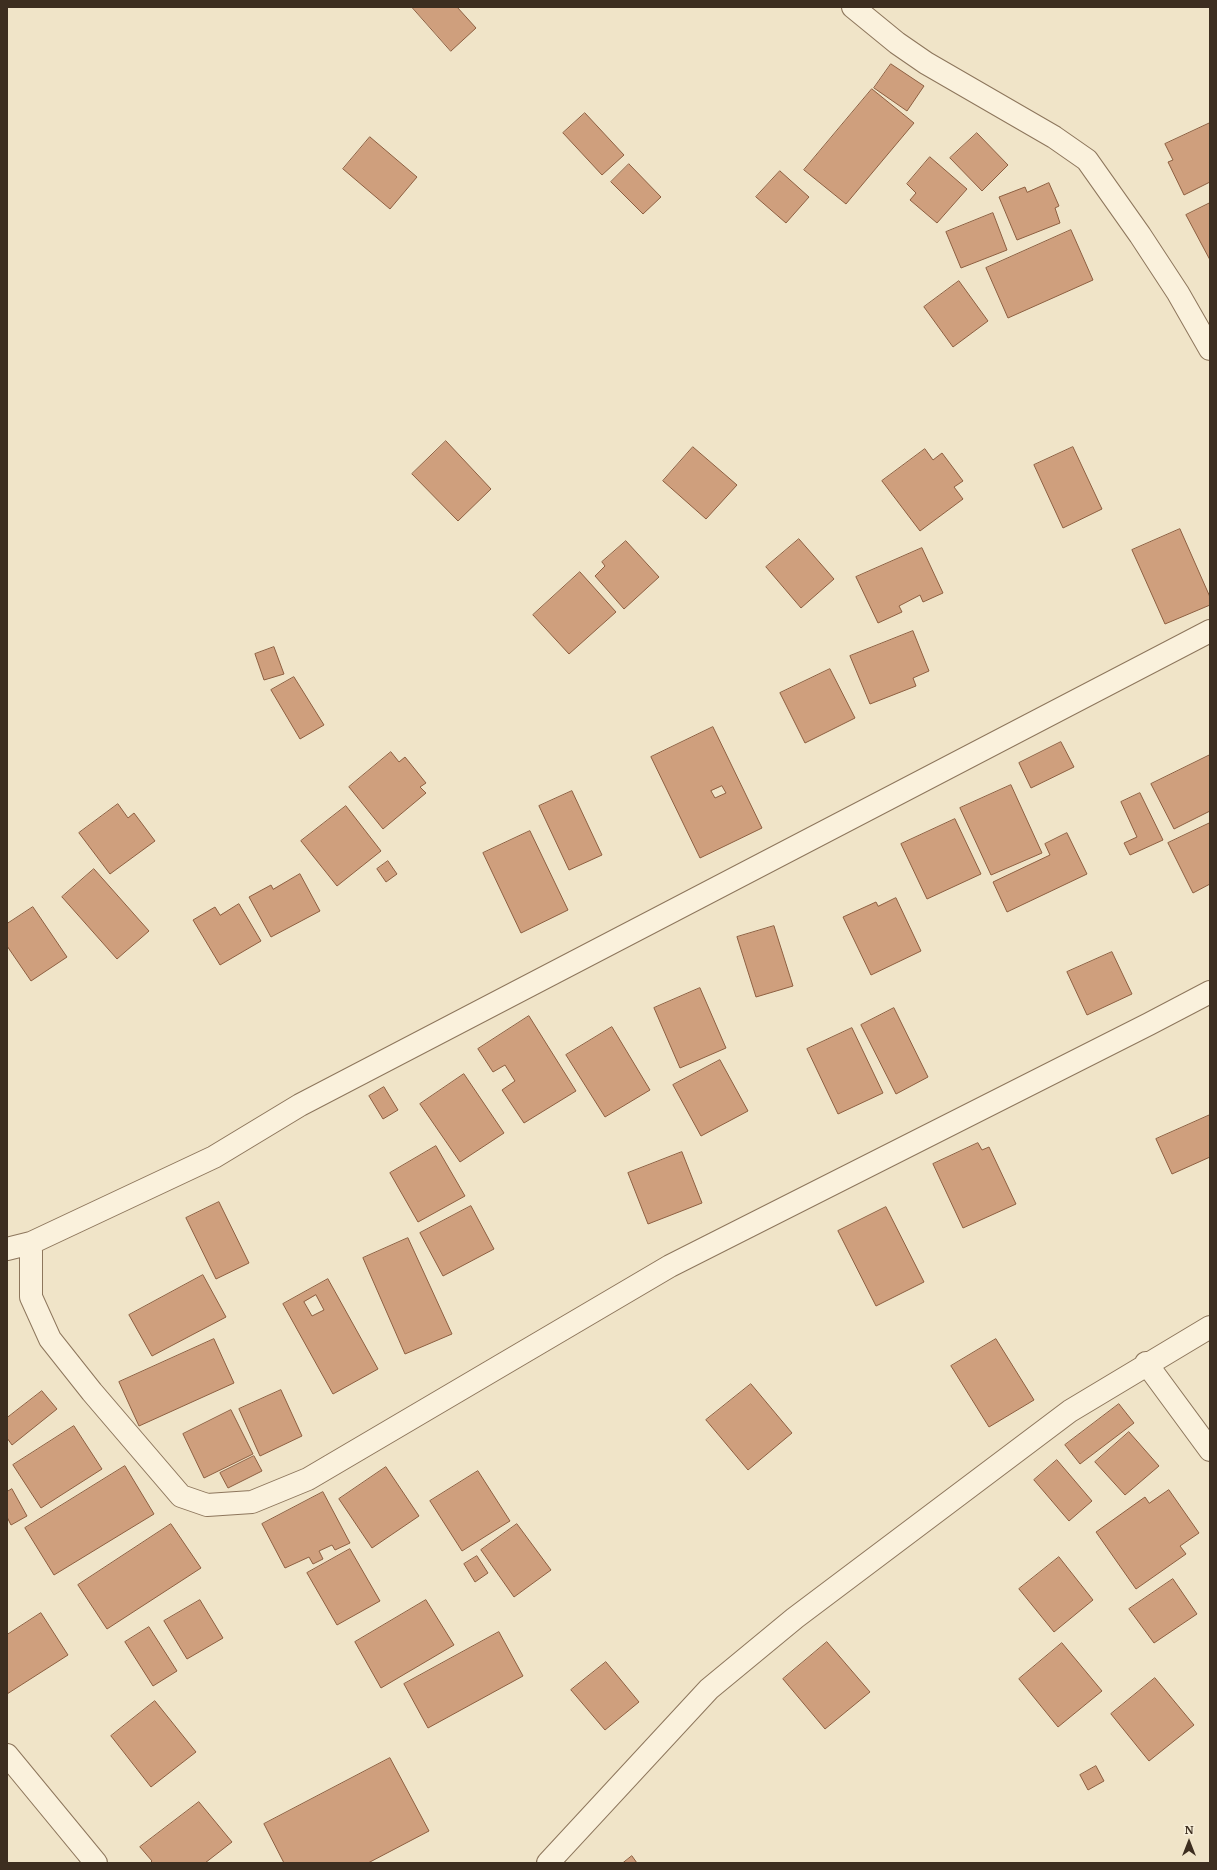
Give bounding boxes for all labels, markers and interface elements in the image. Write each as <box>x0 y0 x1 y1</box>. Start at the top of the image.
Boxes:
north arrow <box>1169 1822 1209 1862</box>
text: N <box>1185 1823 1193 1837</box>

